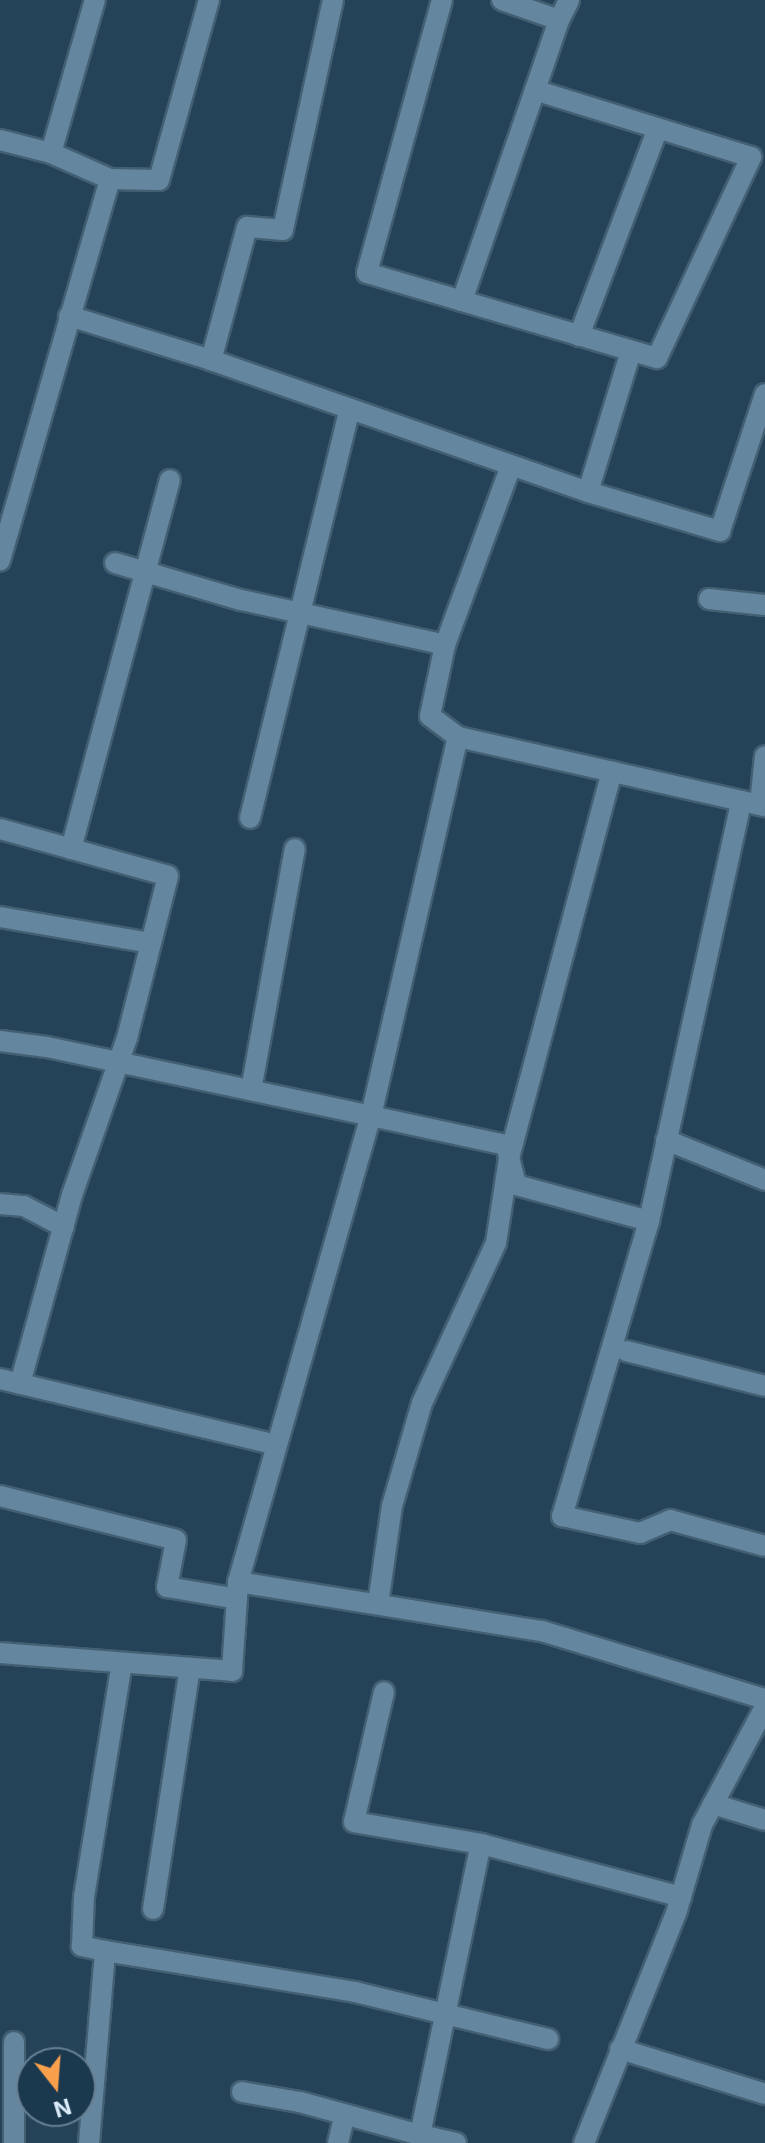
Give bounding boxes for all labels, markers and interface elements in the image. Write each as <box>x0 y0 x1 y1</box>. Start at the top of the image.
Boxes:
north arrow <box>16 2047 96 2127</box>
text: N <box>51 2093 74 2123</box>

